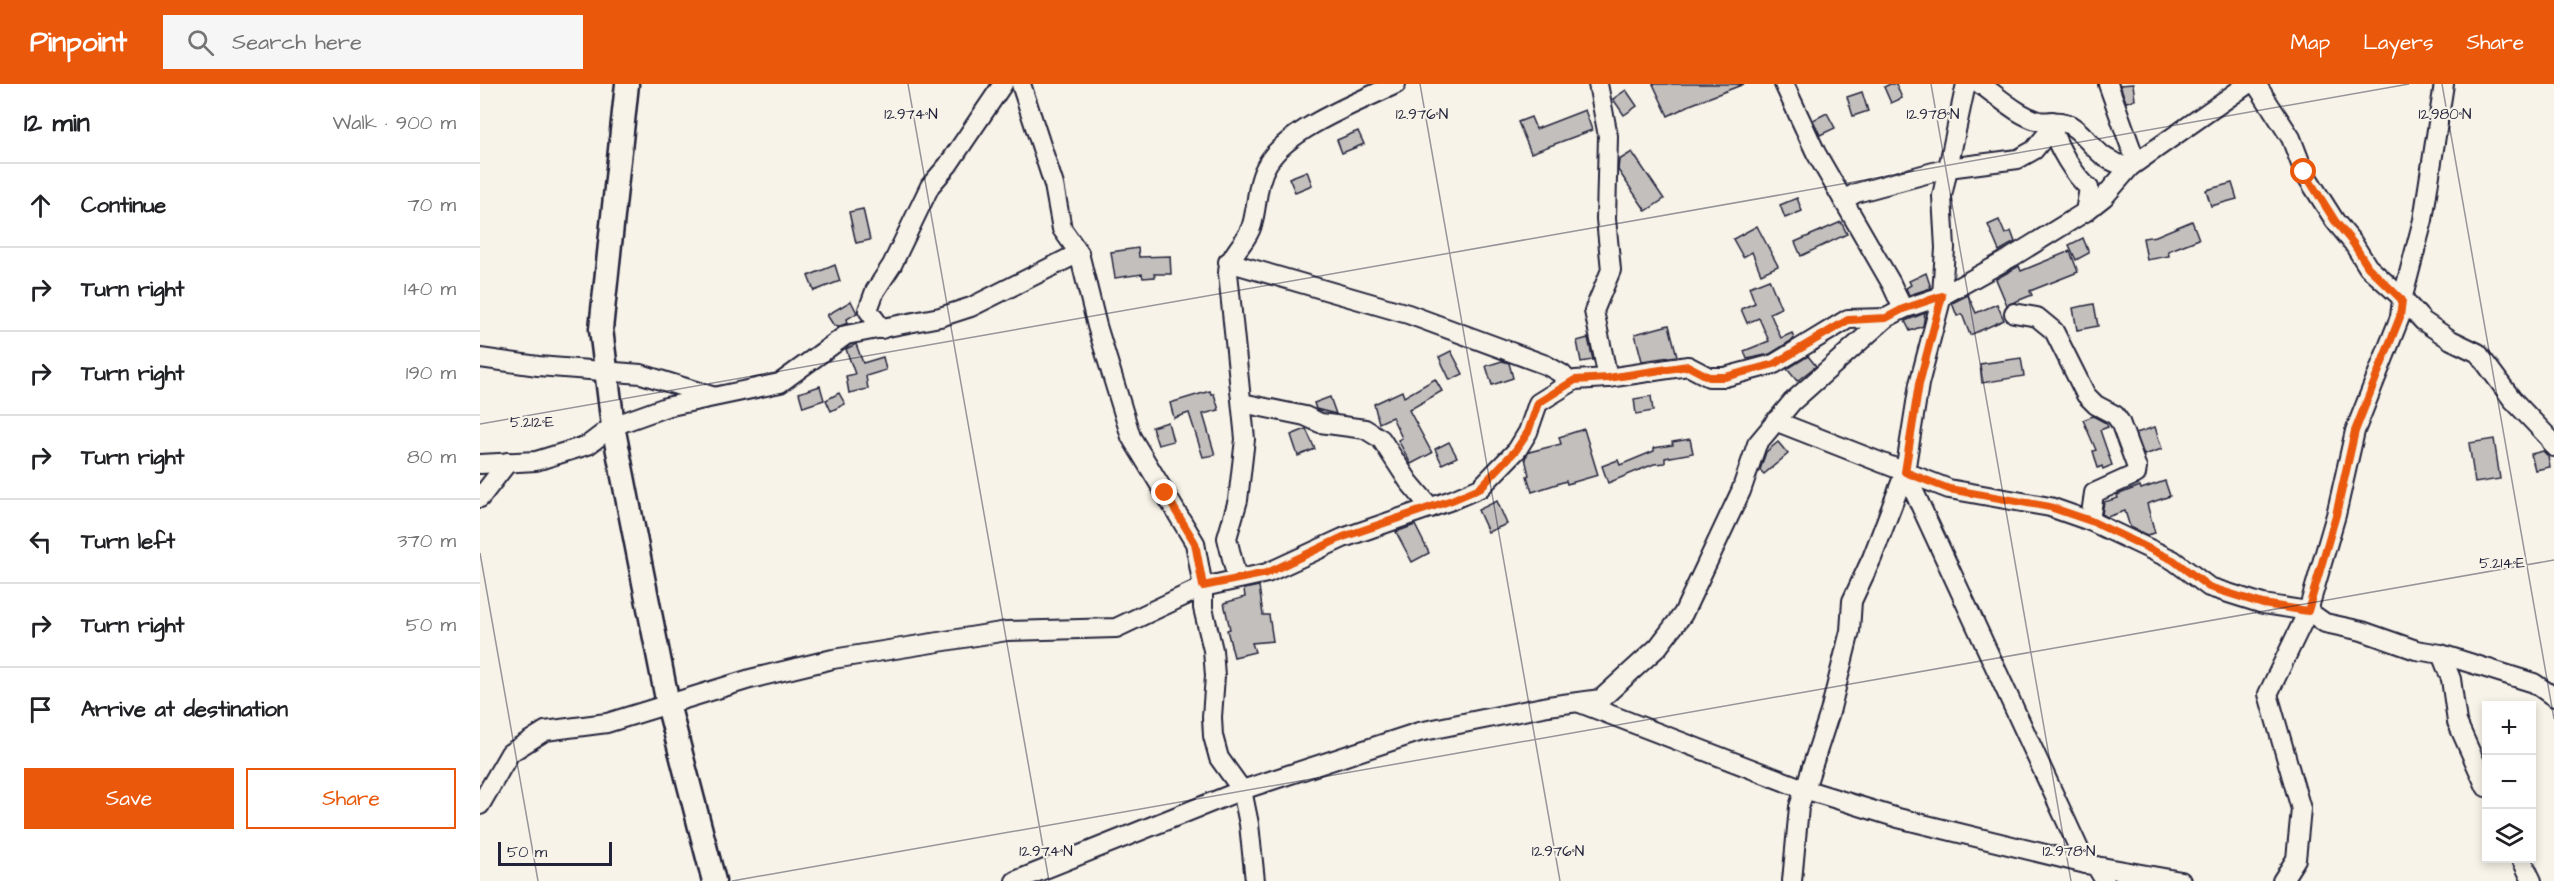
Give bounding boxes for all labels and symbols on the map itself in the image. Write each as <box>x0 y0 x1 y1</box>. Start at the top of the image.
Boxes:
text: 12.974°N <box>884 104 938 125</box>
text: 12.976°N <box>1396 104 1448 125</box>
text: 12.978°N <box>1907 104 1959 125</box>
text: 12.980°N <box>2418 104 2472 125</box>
route start <box>2290 158 2316 184</box>
text: 5.212°E <box>510 412 554 433</box>
route end <box>1151 479 1177 505</box>
text: 5.214°E <box>2479 553 2525 574</box>
scale bar <box>498 839 612 866</box>
text: 12.974°N <box>1019 841 1073 862</box>
text: 12.976°N <box>1532 841 1584 862</box>
text: 12.978°N <box>2043 841 2095 862</box>

